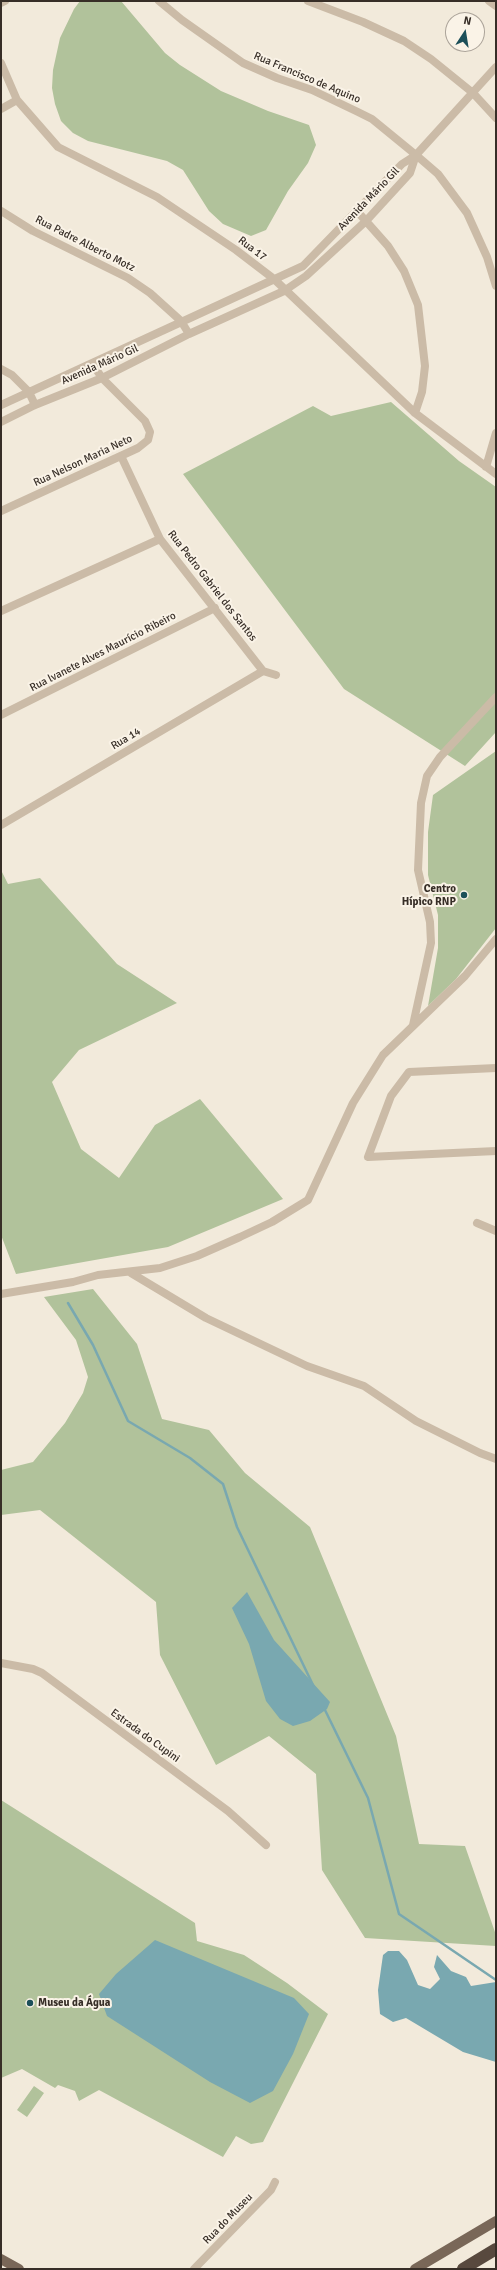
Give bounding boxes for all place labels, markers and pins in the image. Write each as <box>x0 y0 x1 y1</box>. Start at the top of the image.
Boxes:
place label: Centro Hípico RNP <box>402 882 456 908</box>
marker: Centro Hípico RNP <box>459 890 469 900</box>
place label: Museu da Água <box>38 1996 110 2010</box>
marker: Museu da Água <box>25 1998 35 2008</box>

